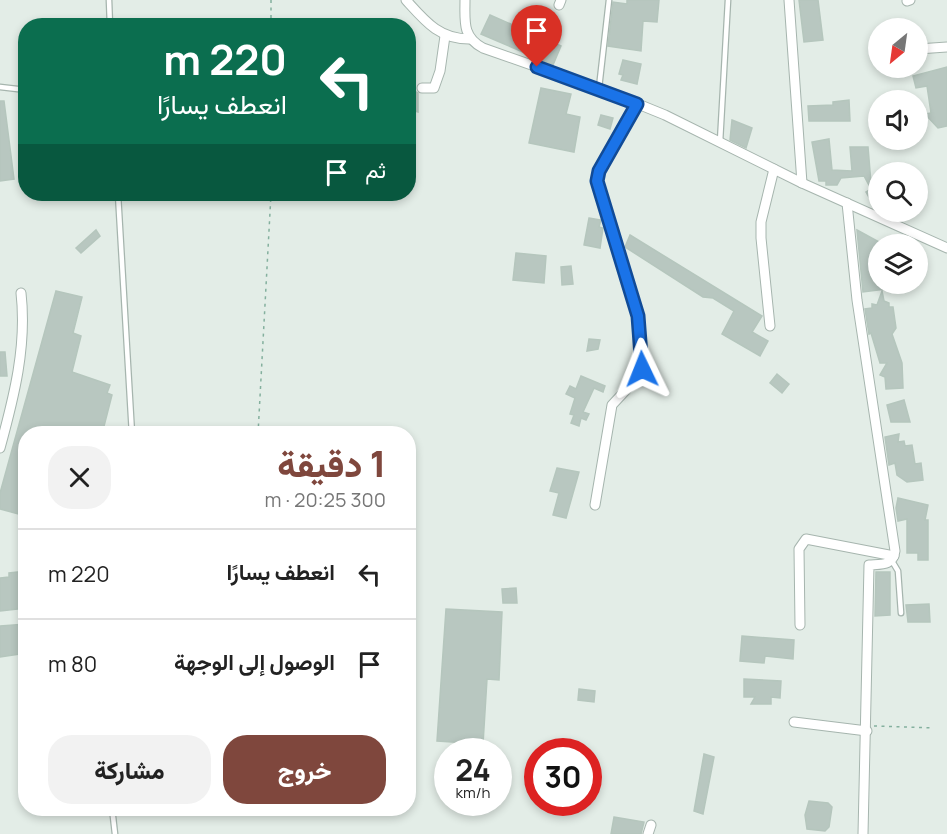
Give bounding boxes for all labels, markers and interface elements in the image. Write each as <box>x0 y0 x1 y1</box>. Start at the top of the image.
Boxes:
pin <box>511 5 562 67</box>
icon: arrive <box>520 14 553 47</box>
north arrow <box>868 18 928 78</box>
map controls <box>868 18 928 294</box>
text: 220 m <box>163 30 287 88</box>
icon: left <box>308 42 386 120</box>
text: انعطف يسارًا <box>157 85 287 122</box>
button: sound <box>868 90 928 150</box>
text: ثم <box>365 155 386 185</box>
icon: arrive <box>320 156 353 189</box>
button: search <box>868 162 928 222</box>
button: layers <box>868 234 928 294</box>
position arrow <box>610 337 674 401</box>
text: 1 دقيقة <box>277 439 386 488</box>
button: close <box>48 446 111 509</box>
text: 300 m · 20:25 <box>265 486 386 513</box>
text: انعطف يسارًا <box>226 557 335 587</box>
icon: left <box>353 558 386 591</box>
text: 220 m <box>48 559 110 589</box>
text: الوصول إلى الوجهة <box>174 647 335 677</box>
icon: arrive <box>353 648 386 681</box>
text: 80 m <box>48 649 97 679</box>
button: مشاركة <box>48 735 211 804</box>
button: خروج <box>223 735 386 804</box>
speed limit sign: 30 <box>524 738 602 816</box>
text: 24 <box>455 749 491 790</box>
text: km/h <box>456 782 490 803</box>

